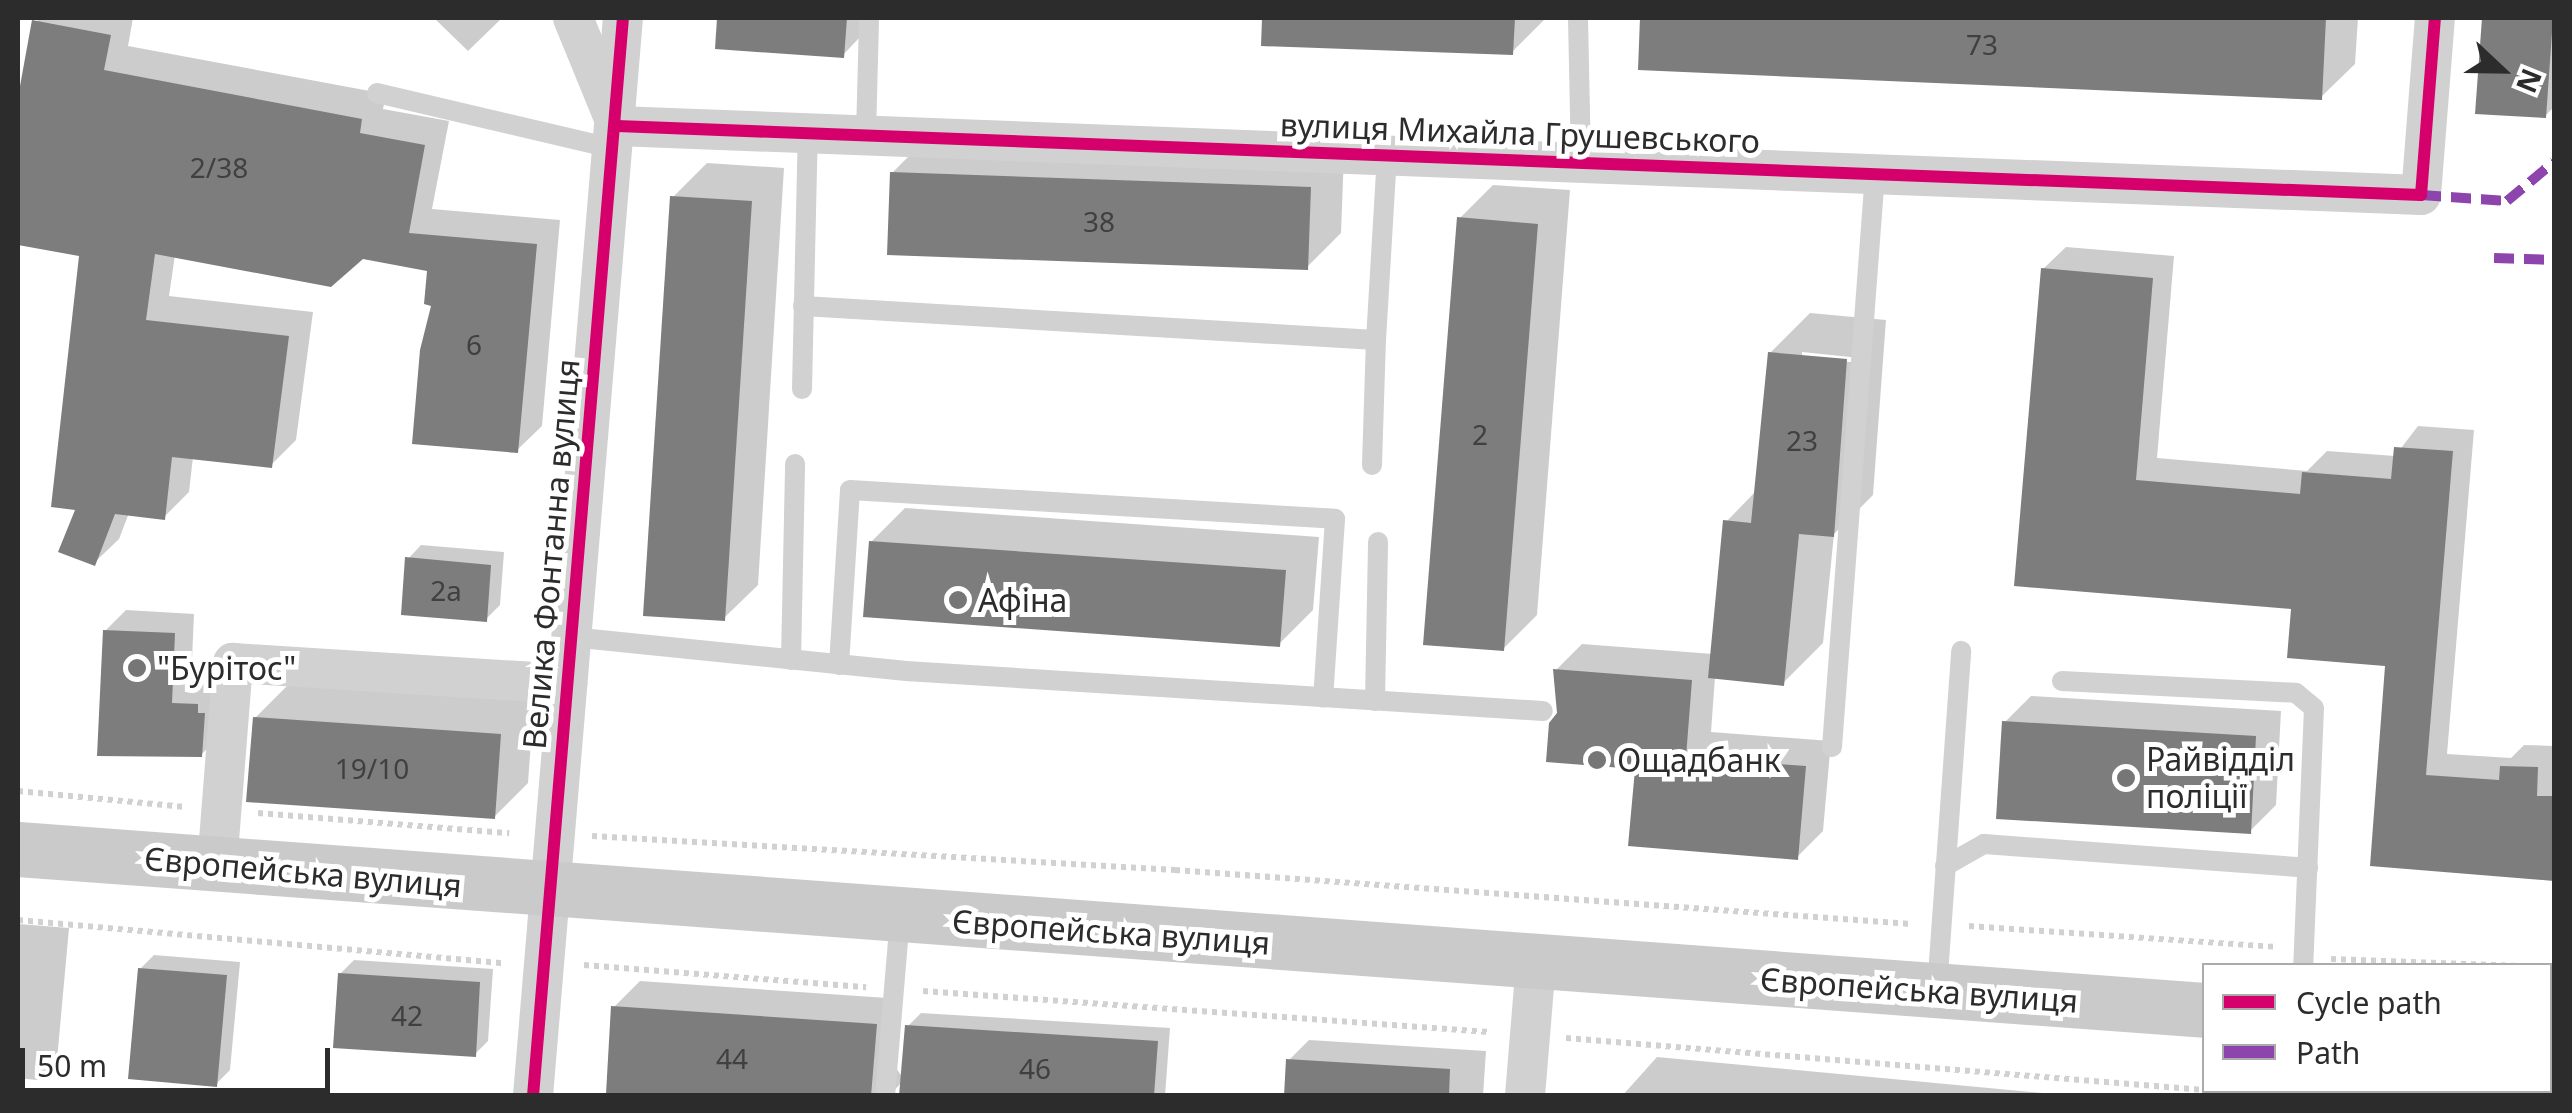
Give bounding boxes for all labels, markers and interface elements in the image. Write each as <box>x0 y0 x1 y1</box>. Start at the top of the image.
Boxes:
north arrow <box>2452 20 2552 120</box>
house number: 73 <box>1966 27 1998 61</box>
text: N <box>2508 64 2552 99</box>
street label: вулиця Михайла Грушевського <box>1279 105 1761 161</box>
house number: 2/38 <box>190 150 248 184</box>
house number: 38 <box>1083 204 1115 238</box>
house number: 6 <box>466 327 482 361</box>
street label: Велика Фонтанна вулиця <box>515 357 587 751</box>
house number: 2 <box>1472 417 1488 451</box>
house number: 23 <box>1786 423 1818 457</box>
house number: 2а <box>430 573 462 607</box>
place label: Афіна <box>978 581 1067 619</box>
marker: Афіна <box>947 589 969 611</box>
place label: "Бурітос" <box>157 649 296 687</box>
marker: "Бурітос" <box>126 657 148 679</box>
place label: Ощадбанк <box>1617 741 1781 779</box>
place label: Райвідділ поліції <box>2146 741 2295 816</box>
marker: Ощадбанк <box>1586 749 1608 771</box>
house number: 19/10 <box>335 751 409 785</box>
marker: Райвідділ поліції <box>2115 767 2137 789</box>
street label: Європейська вулиця <box>143 839 463 905</box>
street label: Європейська вулиця <box>951 902 1271 962</box>
street label: Європейська вулиця <box>1759 960 2079 1020</box>
legend <box>2202 963 2552 1093</box>
text: Cycle path <box>2296 982 2442 1023</box>
house number: 42 <box>391 998 423 1032</box>
scale bar <box>25 1028 335 1090</box>
text: Path <box>2296 1032 2360 1073</box>
house number: 44 <box>716 1041 748 1075</box>
text: 50 m <box>37 1045 107 1086</box>
house number: 46 <box>1019 1051 1051 1085</box>

